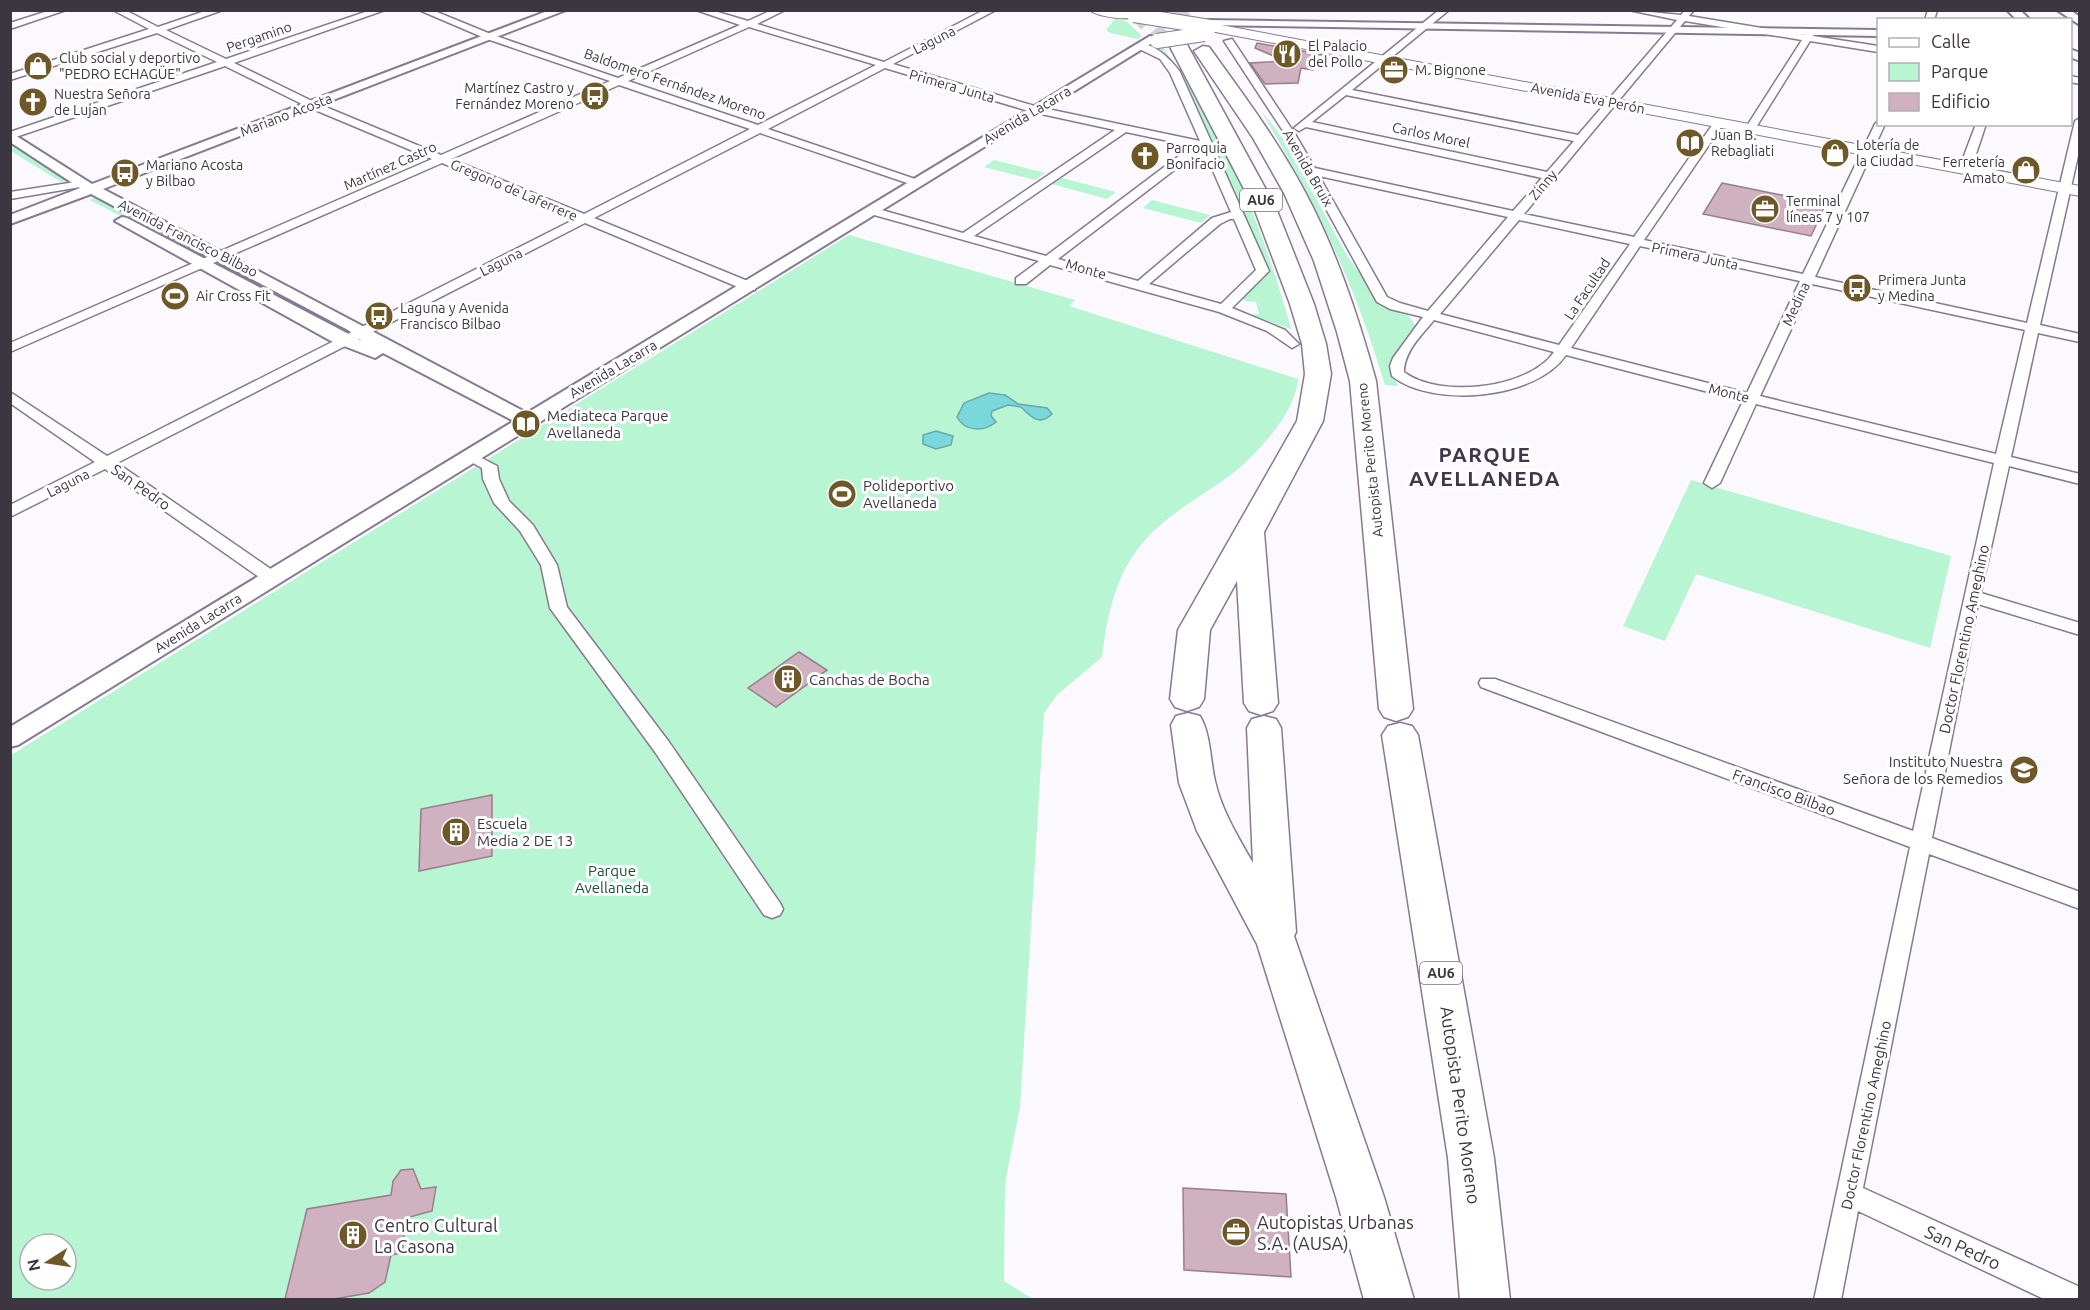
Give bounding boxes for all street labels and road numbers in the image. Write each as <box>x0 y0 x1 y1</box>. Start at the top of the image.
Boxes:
street label: Pergamino <box>224 18 294 56</box>
street label: Laguna <box>910 23 958 57</box>
street label: Baldomero Fernández Moreno <box>582 45 768 123</box>
street label: Primera Junta <box>907 66 997 106</box>
street label: Avenida Eva Perón <box>1530 79 1646 117</box>
street label: Avenida Lacarra <box>980 83 1074 147</box>
street label: Mariano Acosta <box>238 90 334 140</box>
street label: Carlos Morel <box>1391 119 1472 151</box>
street label: Avenida Bruix <box>1280 127 1336 209</box>
street label: Martínez Castro <box>341 138 439 194</box>
street label: Gregorio de Laferrere <box>448 156 580 224</box>
street label: Zinny <box>1526 167 1560 203</box>
road number: AU6 <box>1240 189 1282 211</box>
street label: Avenida Francisco Bilbao <box>116 196 260 280</box>
street label: Primera Junta <box>1650 239 1740 273</box>
street label: Laguna <box>477 245 525 279</box>
street label: La Facultad <box>1561 255 1613 323</box>
street label: Monte <box>1064 256 1108 282</box>
street label: Medina <box>1779 279 1813 329</box>
street label: Avenida Lacarra <box>566 337 660 401</box>
street label: Monte <box>1707 380 1751 406</box>
street label: Autopista Perito Moreno <box>1354 382 1386 538</box>
street label: San Pedro <box>108 461 174 513</box>
street label: Laguna <box>44 466 92 500</box>
street label: Doctor Florentino Ameghino <box>1936 543 1992 735</box>
street label: Avenida Lacarra <box>152 590 244 656</box>
street label: Francisco Bilbao <box>1730 766 1838 818</box>
road number: AU6 <box>1420 962 1462 984</box>
street label: Autopista Perito Moreno <box>1437 1005 1485 1205</box>
street label: Doctor Florentino Ameghino <box>1838 1019 1894 1211</box>
street label: San Pedro <box>1922 1221 2004 1273</box>

